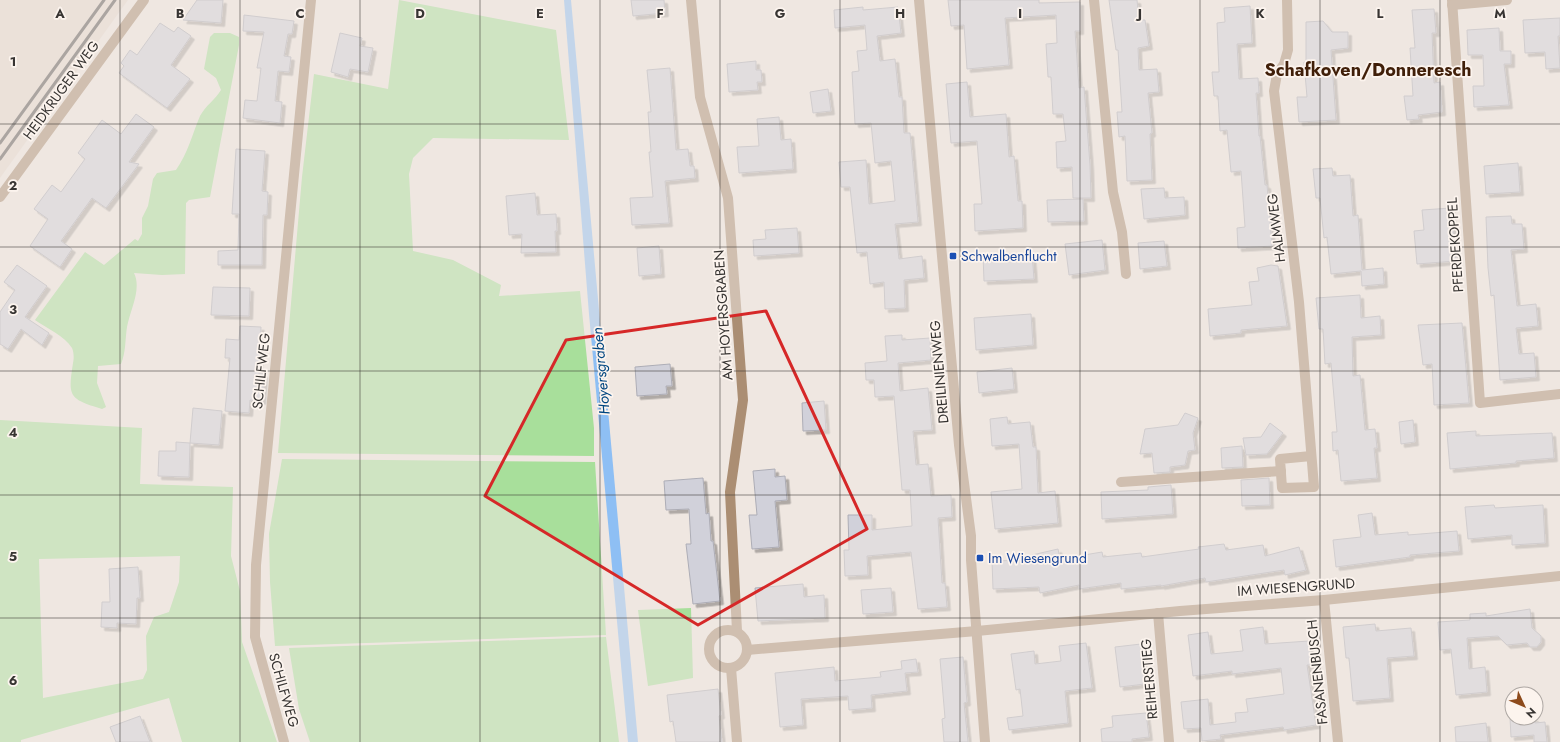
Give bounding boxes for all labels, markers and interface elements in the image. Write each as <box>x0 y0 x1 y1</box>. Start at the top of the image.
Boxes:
text: A <box>54 4 65 23</box>
text: B <box>176 4 185 23</box>
text: C <box>295 4 305 23</box>
text: D <box>415 4 425 23</box>
text: E <box>536 4 544 23</box>
text: F <box>656 4 664 23</box>
text: G <box>775 4 786 23</box>
text: H <box>895 4 905 23</box>
text: I <box>1018 4 1022 23</box>
text: J <box>1135 4 1142 23</box>
text: K <box>1255 4 1265 23</box>
text: L <box>1377 4 1384 23</box>
text: M <box>1494 4 1506 23</box>
street label: HEIDKRUGER WEG <box>18 36 104 144</box>
text: 1 <box>10 52 16 71</box>
district label: Schafkoven/Donneresch <box>1264 57 1472 83</box>
text: 2 <box>9 176 17 195</box>
street label: HALMWEG <box>1262 192 1290 264</box>
street label: PFERDEKOPPEL <box>1442 196 1468 293</box>
place label: Schwalbenflucht <box>961 246 1057 266</box>
street label: AM HOYERSGRABEN <box>708 249 738 381</box>
marker: Schwalbenflucht <box>948 251 958 261</box>
text: 3 <box>9 300 17 319</box>
street label: DREILINIENWEG <box>925 319 953 424</box>
water label: Hoyersgraben <box>586 326 616 416</box>
street label: SCHILFWEG <box>247 332 275 410</box>
text: 4 <box>8 423 18 442</box>
text: 5 <box>9 547 17 566</box>
place label: Im Wiesengrund <box>988 548 1087 568</box>
marker: Im Wiesengrund <box>975 553 985 563</box>
street label: IM WIESENGRUND <box>1236 573 1356 601</box>
street label: FASANENBUSCH <box>1302 619 1332 725</box>
street label: REIHERSTIEG <box>1136 638 1162 720</box>
street label: SCHILFWEG <box>264 651 304 730</box>
text: 6 <box>9 671 18 690</box>
north arrow <box>1504 686 1544 726</box>
text: N <box>1522 704 1540 722</box>

